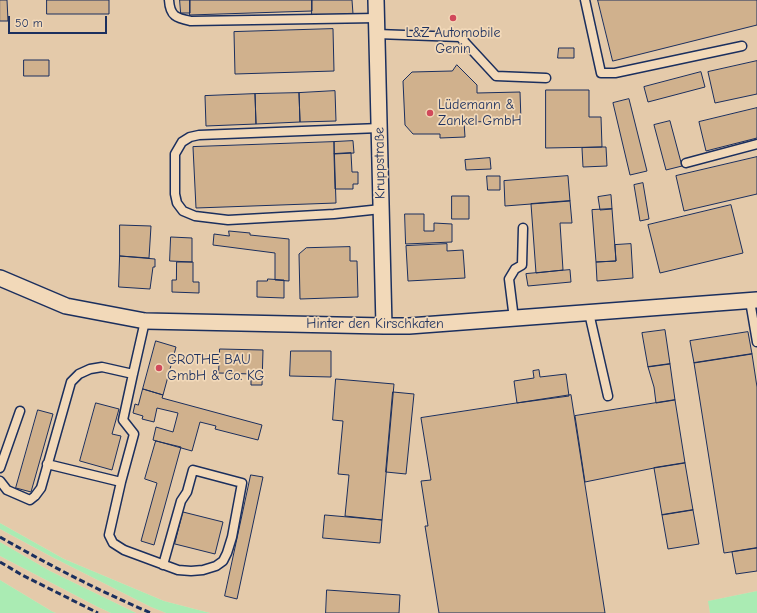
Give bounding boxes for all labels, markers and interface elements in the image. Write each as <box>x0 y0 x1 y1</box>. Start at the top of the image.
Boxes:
scale bar <box>10 8 109 34</box>
marker: L&Z Automobile Genin <box>448 13 458 23</box>
text: 50 m <box>15 16 43 30</box>
place label: L&Z Automobile Genin <box>406 25 500 58</box>
place label: Lüdemann & Zankel GmbH <box>438 97 522 130</box>
marker: Lüdemann & Zankel GmbH <box>425 108 435 118</box>
street label: Kruppstraße <box>371 127 389 199</box>
street label: Hinter den Kirschkaten <box>306 316 444 332</box>
place label: GROTHE BAU GmbH & Co. KG <box>167 352 264 384</box>
marker: GROTHE BAU GmbH & Co. KG <box>154 363 164 373</box>

